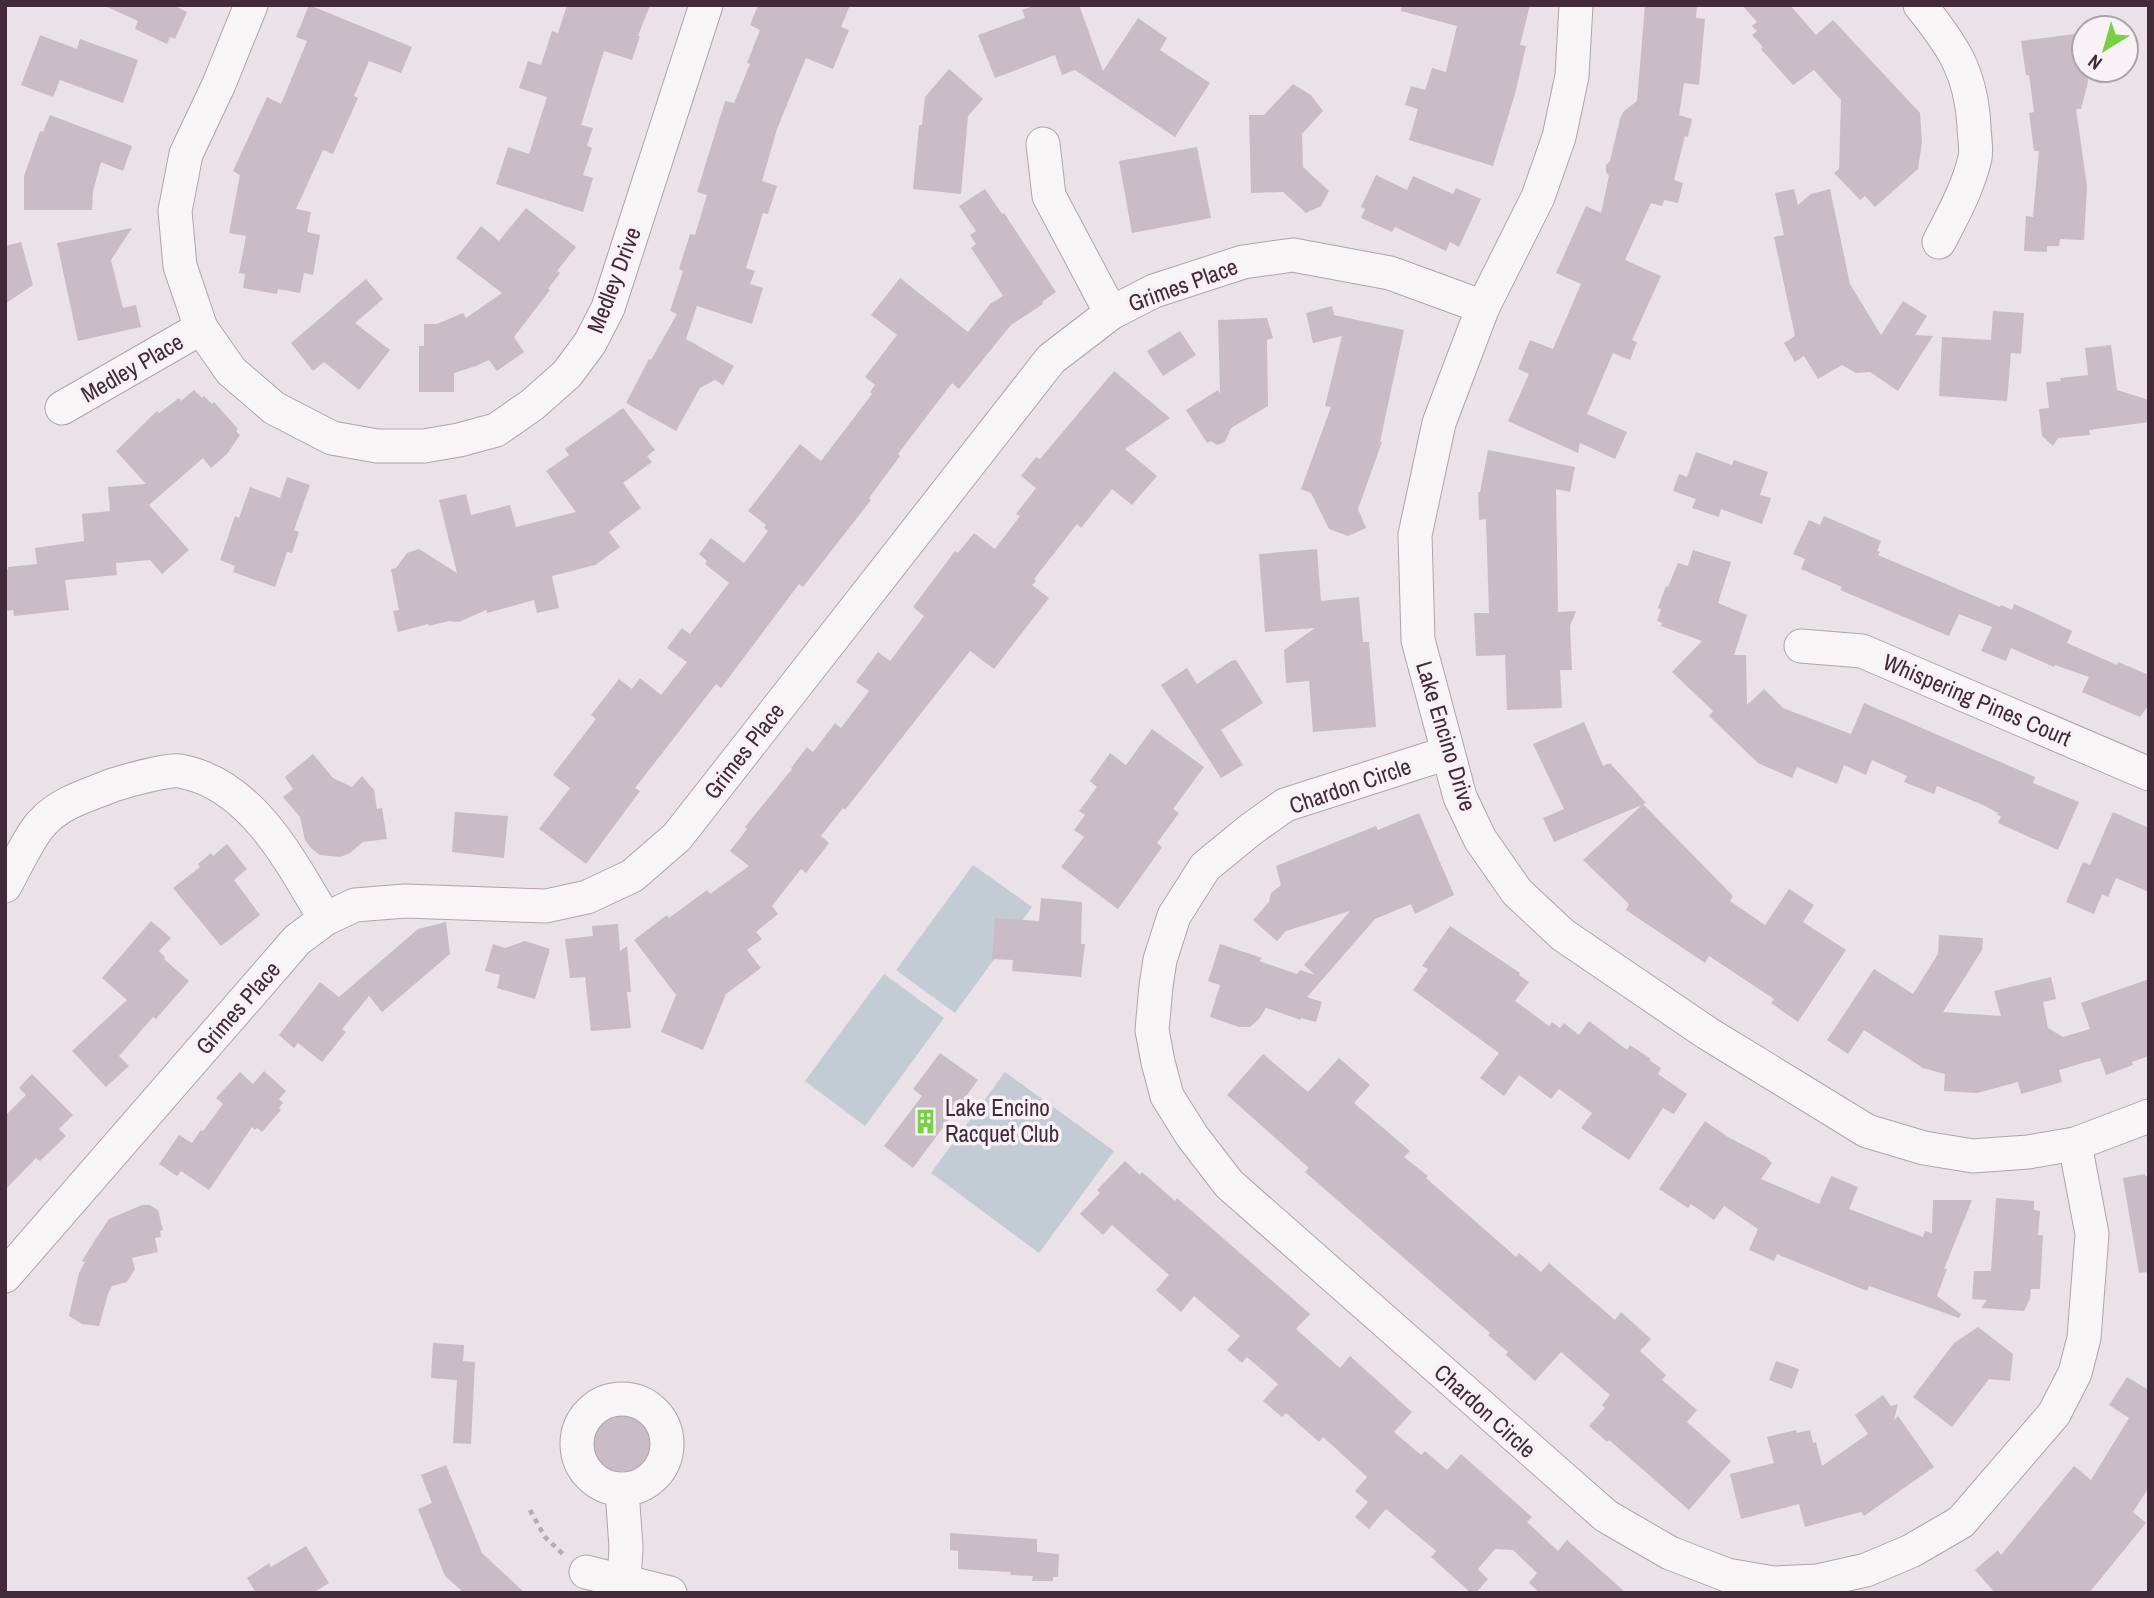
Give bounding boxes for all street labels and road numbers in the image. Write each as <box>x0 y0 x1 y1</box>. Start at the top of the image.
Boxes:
street label: Medley Drive <box>579 222 648 337</box>
street label: Grimes Place <box>1124 250 1242 319</box>
street label: Medley Place <box>75 326 189 409</box>
street label: Whispering Pines Court <box>1878 646 2076 753</box>
street label: Lake Encino Drive <box>1409 657 1484 815</box>
street label: Grimes Place <box>696 696 791 805</box>
street label: Chardon Circle <box>1285 750 1415 821</box>
street label: Grimes Place <box>188 954 287 1061</box>
street label: Chardon Circle <box>1428 1357 1543 1465</box>

